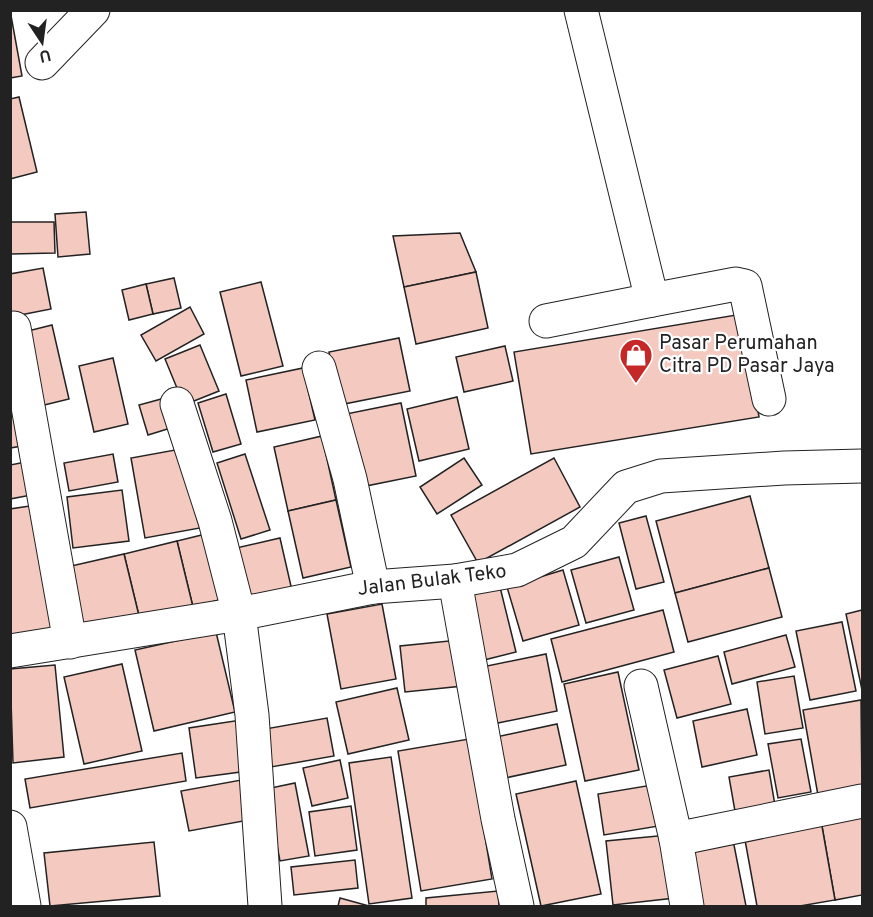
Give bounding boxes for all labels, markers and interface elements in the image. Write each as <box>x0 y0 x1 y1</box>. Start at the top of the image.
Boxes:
north arrow <box>12 12 72 72</box>
text: U <box>37 44 53 66</box>
place label: Pasar Perumahan Citra PD Pasar Jaya <box>659 331 835 380</box>
shop icon: Pasar Perumahan Citra PD Pasar Jaya <box>618 337 654 384</box>
street label: Jalan Bulak Teko <box>356 559 508 603</box>

